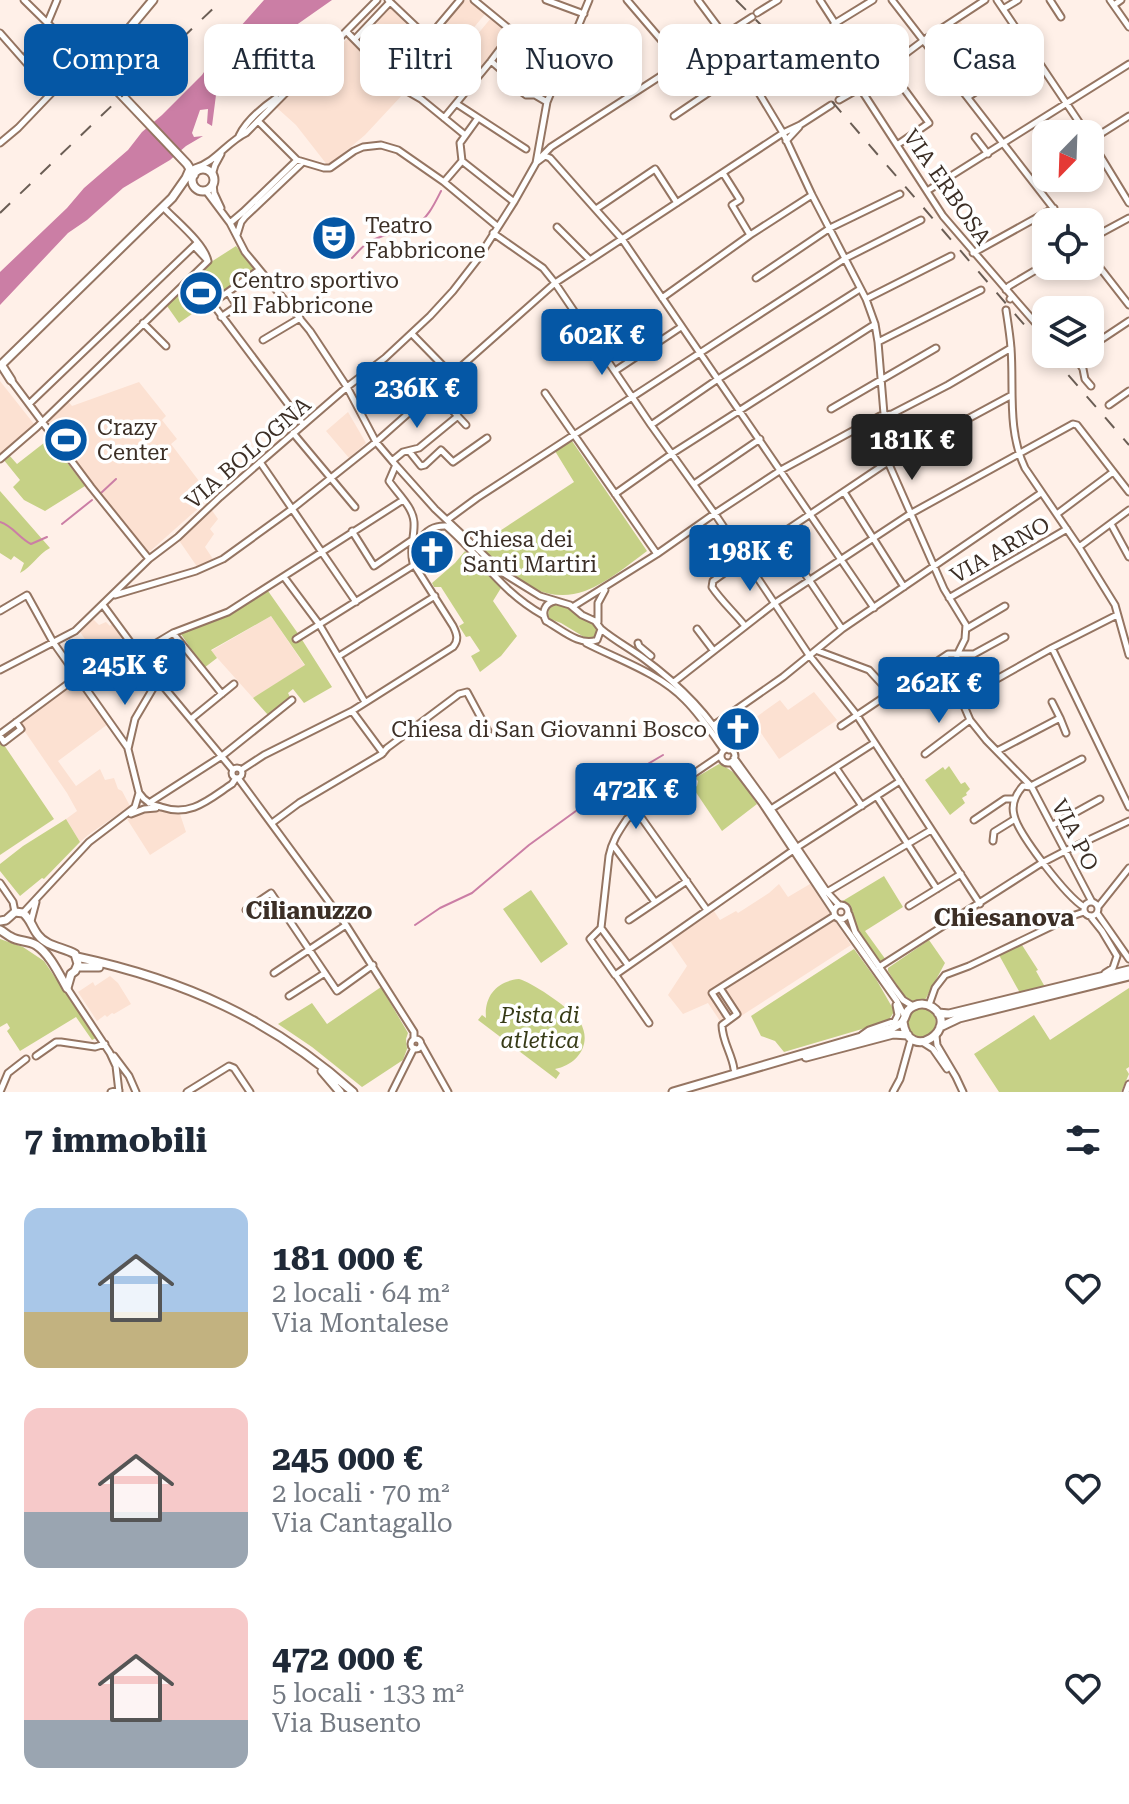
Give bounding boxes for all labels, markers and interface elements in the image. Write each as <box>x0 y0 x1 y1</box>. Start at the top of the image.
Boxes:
chip: Compra <box>24 24 188 96</box>
chip: Affitta <box>204 24 344 96</box>
chip: Filtri <box>360 24 481 96</box>
chip: Nuovo <box>497 24 642 96</box>
chip: Appartamento <box>658 24 909 96</box>
chip: Casa <box>925 24 1044 96</box>
north arrow <box>1032 120 1104 192</box>
map controls <box>1032 120 1104 368</box>
street label: VIA ERBOSA <box>898 125 996 250</box>
button: locate <box>1032 208 1104 280</box>
place label: Teatro Fabbricone <box>365 213 486 263</box>
theatre icon: Teatro Fabbricone <box>310 214 358 262</box>
place label: Centro sportivo Il Fabbricone <box>232 268 399 318</box>
sports icon: Centro sportivo Il Fabbricone <box>177 269 225 317</box>
button: layers <box>1032 296 1104 368</box>
pin: 602K € <box>537 309 667 377</box>
text: 602K € <box>559 320 645 350</box>
pin: 236K € <box>352 362 482 430</box>
text: 236K € <box>374 373 460 403</box>
street label: VIA BOLOGNA <box>180 391 316 514</box>
pin: 181K € <box>847 414 977 482</box>
place label: Crazy Center <box>97 415 168 465</box>
sports icon: Crazy Center <box>42 416 90 464</box>
text: 181K € <box>869 425 955 455</box>
street label: VIA ARNO <box>946 512 1054 588</box>
pin: 198K € <box>685 525 815 593</box>
place label: Chiesa dei Santi Martiri <box>463 527 597 577</box>
church icon: Chiesa dei Santi Martiri <box>408 528 456 576</box>
text: 198K € <box>707 536 793 566</box>
pin: 245K € <box>60 639 190 707</box>
text: 245K € <box>82 650 168 680</box>
pin: 262K € <box>874 657 1004 725</box>
text: 262K € <box>896 668 982 698</box>
church icon: Chiesa di San Giovanni Bosco <box>714 705 762 753</box>
place label: Chiesa di San Giovanni Bosco <box>391 717 707 742</box>
pin: 472K € <box>571 763 701 831</box>
text: 472K € <box>593 774 679 804</box>
street label: VIA PO <box>1046 795 1104 875</box>
district label: Cilianuzzo <box>246 897 372 925</box>
district label: Chiesanova <box>934 904 1074 932</box>
park label: Pista di atletica <box>499 1003 580 1053</box>
icon: filters <box>1061 1118 1105 1162</box>
text: 7 immobili <box>24 1120 207 1160</box>
text: 181 000 € <box>272 1238 422 1278</box>
icon: home <box>88 1240 184 1336</box>
icon: heart <box>1061 1266 1105 1310</box>
text: 2 locali · 64 m² <box>272 1278 450 1308</box>
text: Via Montalese <box>272 1308 449 1338</box>
text: 245 000 € <box>272 1438 422 1478</box>
icon: home <box>88 1440 184 1536</box>
icon: heart <box>1061 1466 1105 1510</box>
text: 2 locali · 70 m² <box>272 1478 450 1508</box>
text: Via Cantagallo <box>272 1508 453 1538</box>
text: 472 000 € <box>272 1638 422 1678</box>
icon: home <box>88 1640 184 1736</box>
icon: heart <box>1061 1666 1105 1710</box>
text: 5 locali · 133 m² <box>272 1678 464 1708</box>
text: Via Busento <box>272 1708 421 1738</box>

